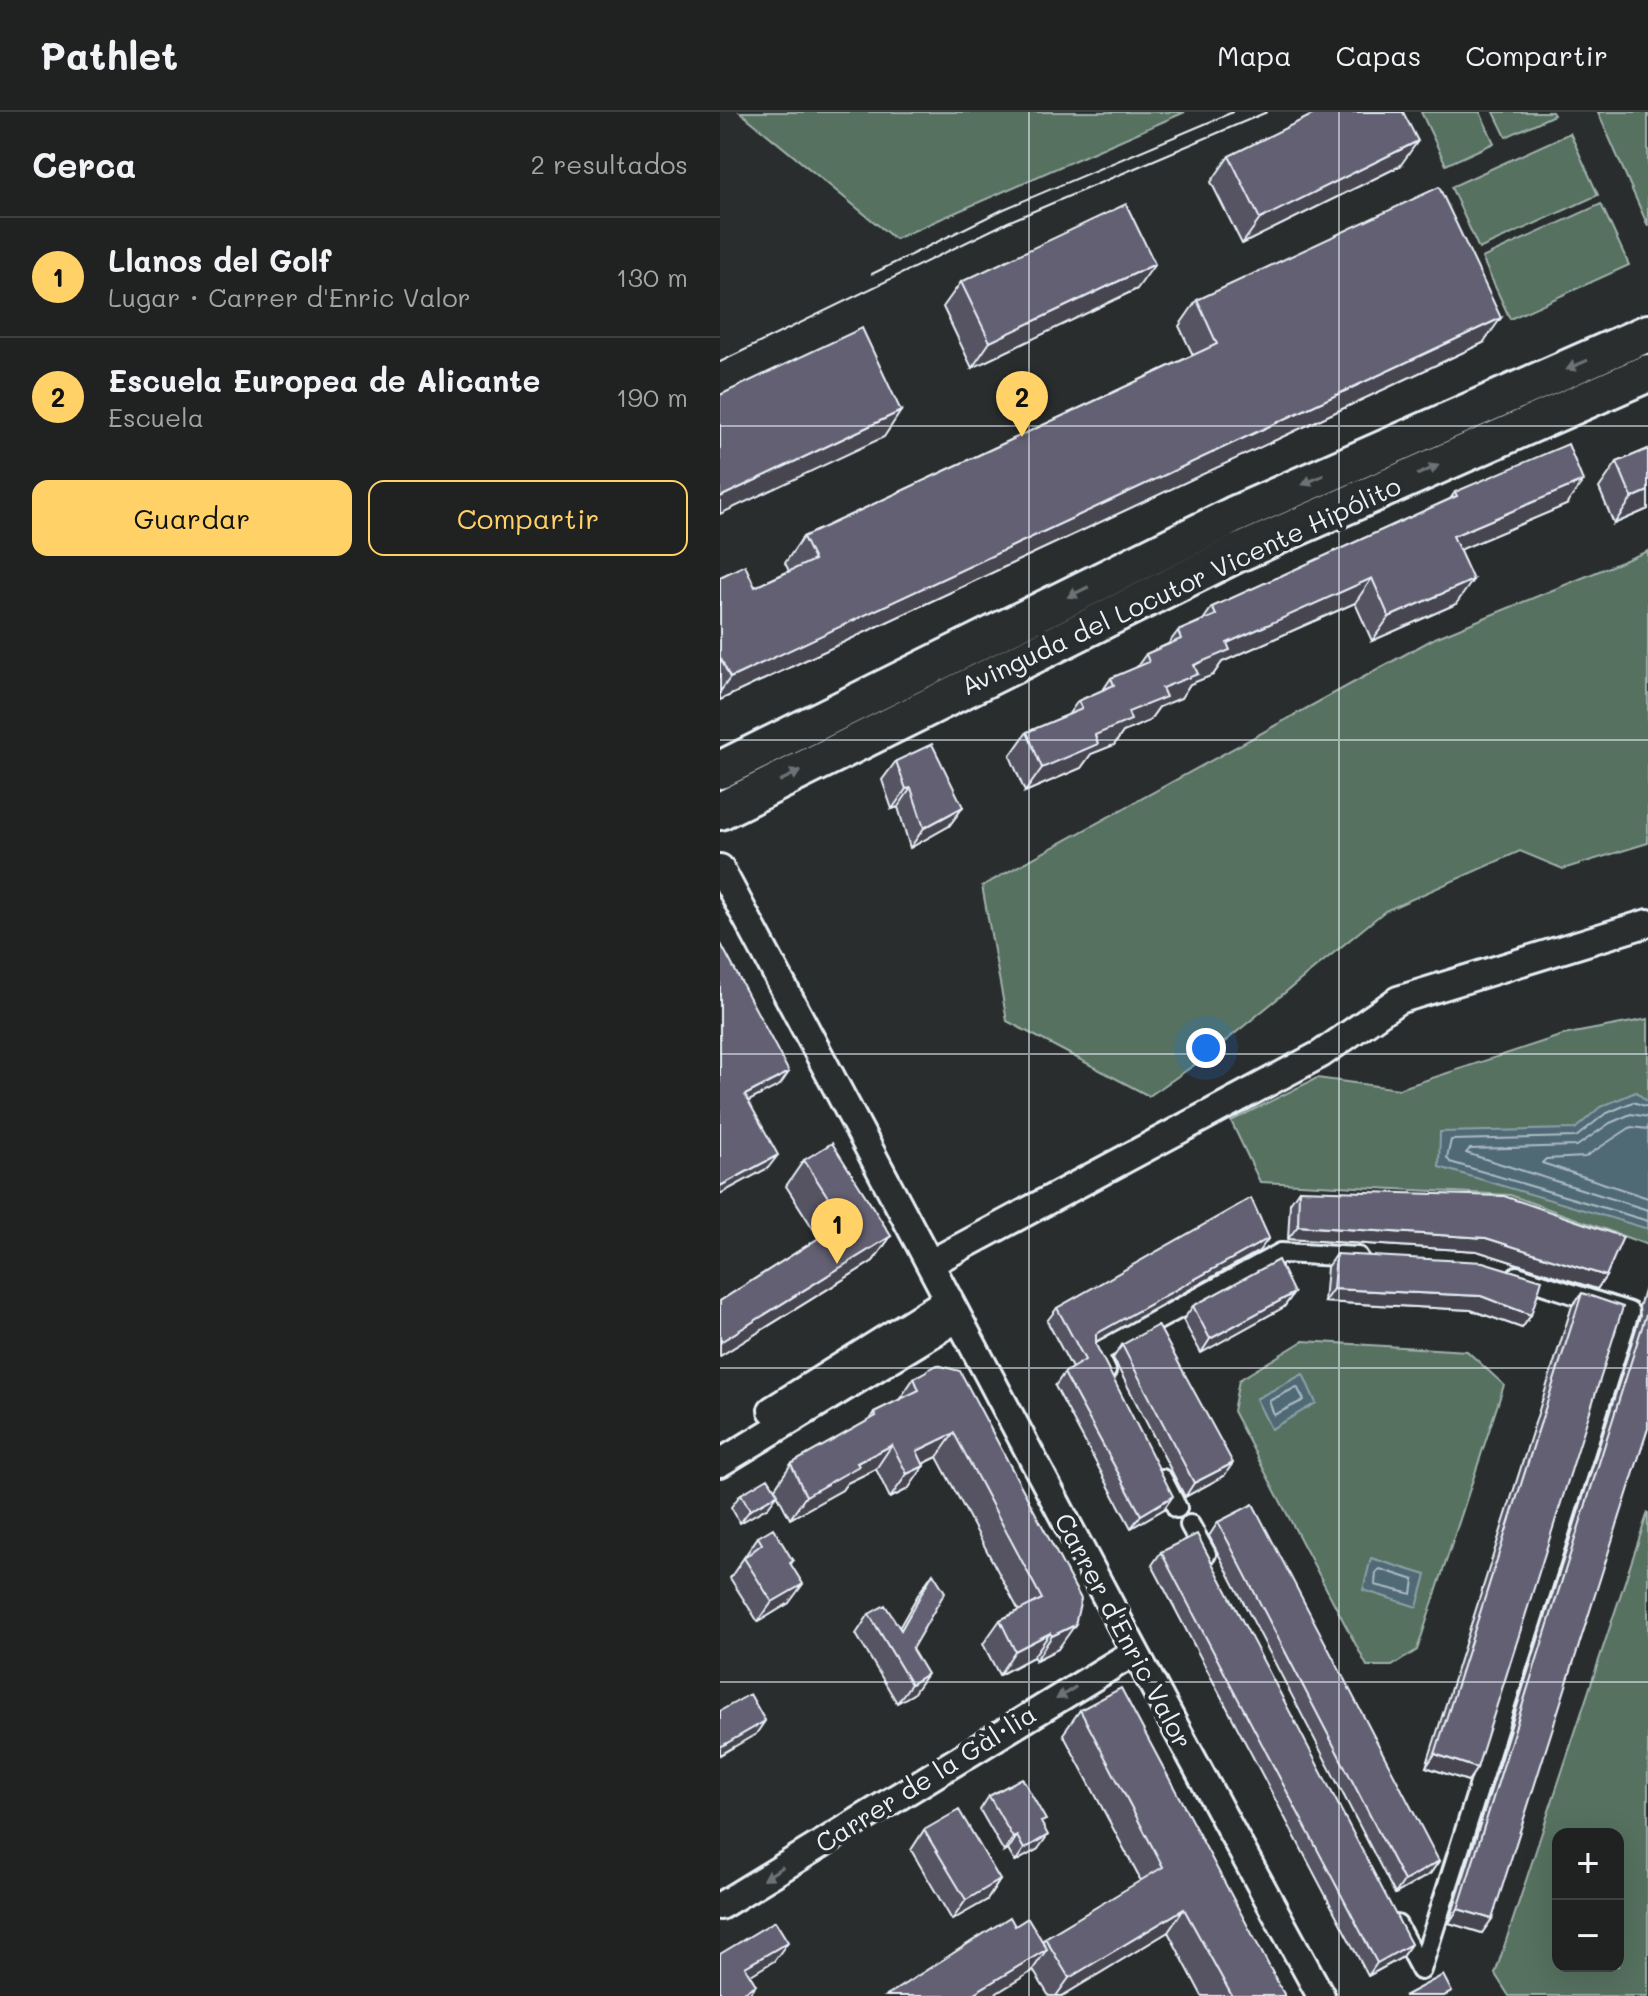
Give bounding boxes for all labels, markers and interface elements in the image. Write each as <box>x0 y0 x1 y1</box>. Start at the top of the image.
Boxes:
text: Pathlet <box>40 30 178 80</box>
text: Mapa <box>1217 37 1292 73</box>
text: Capas <box>1336 37 1421 73</box>
text: Compartir <box>1465 37 1608 73</box>
text: Cerca <box>32 142 136 187</box>
text: 2 resultados <box>530 147 688 181</box>
text: Llanos del Golf <box>108 240 331 280</box>
text: 1 <box>52 260 64 294</box>
text: 130 m <box>616 260 688 294</box>
text: Lugar · Carrer d'Enric Valor <box>108 280 471 314</box>
one-way arrow <box>1565 358 1588 371</box>
text: Escuela Europea de Alicante <box>108 360 540 400</box>
pin: 2 <box>996 371 1048 437</box>
text: 2 <box>51 380 65 414</box>
text: 190 m <box>616 380 688 414</box>
text: Escuela <box>108 400 204 434</box>
one-way arrow <box>1416 463 1440 477</box>
street label: Avinguda del Locutor Vicente Hipólito <box>955 468 1406 702</box>
one-way arrow <box>1301 474 1325 487</box>
button: Guardar <box>32 480 352 556</box>
button: Compartir <box>368 480 688 556</box>
one-way arrow <box>1067 585 1090 599</box>
one-way arrow <box>778 769 801 783</box>
your location <box>1186 1028 1226 1068</box>
pin: 1 <box>811 1198 863 1264</box>
street label: Carrer d'Enric Valor <box>1047 1507 1200 1754</box>
one-way arrow <box>1055 1685 1077 1699</box>
street label: Carrer de la Gàl·lia <box>809 1696 1042 1860</box>
map controls <box>1552 1828 1624 1972</box>
button: + <box>1552 1828 1624 1900</box>
one-way arrow <box>762 1866 784 1880</box>
button: − <box>1552 1900 1624 1972</box>

